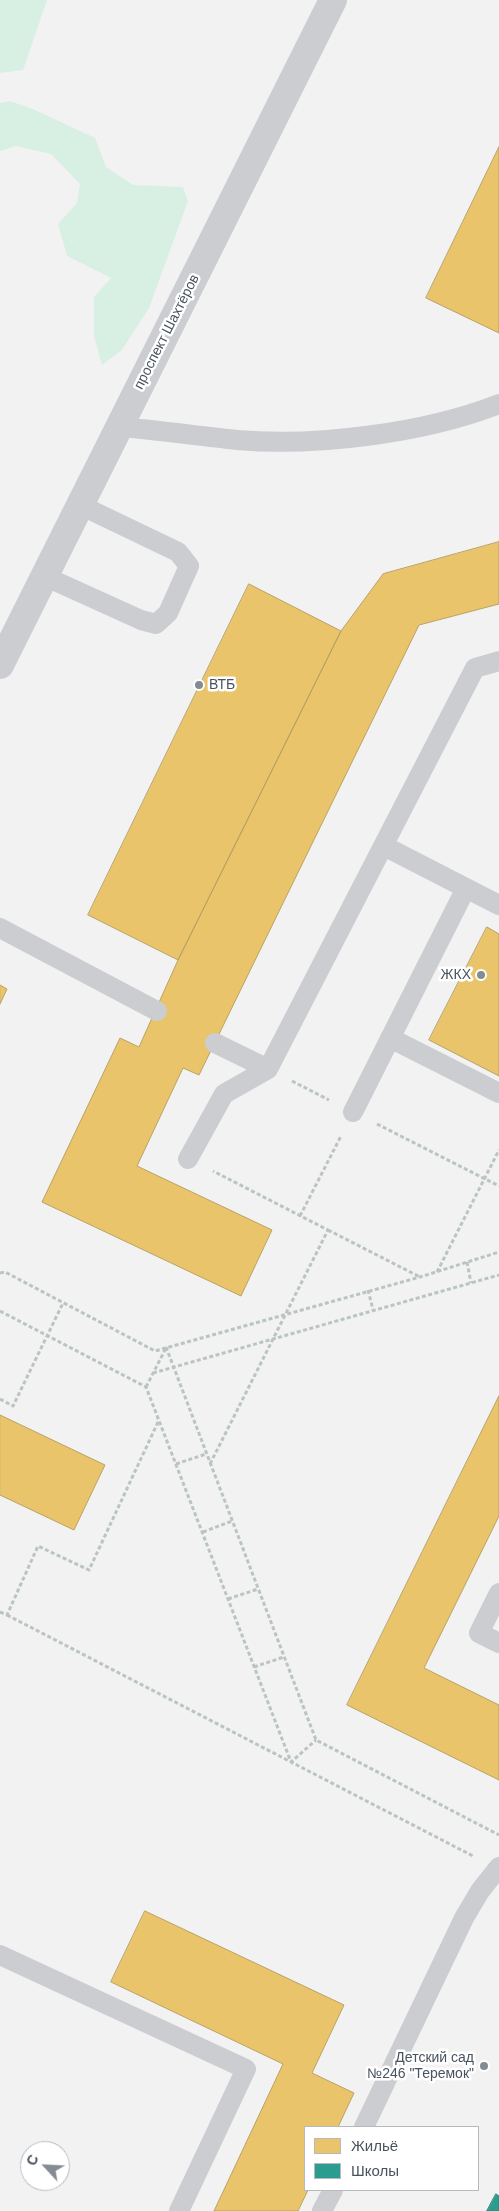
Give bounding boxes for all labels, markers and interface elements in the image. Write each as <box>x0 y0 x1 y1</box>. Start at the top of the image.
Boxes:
street label: проспект Шахтёров <box>131 272 203 392</box>
place label: ВТБ <box>209 677 235 693</box>
marker: ВТБ <box>193 679 205 691</box>
place label: ЖКХ <box>441 967 471 983</box>
marker: ЖКХ <box>475 969 487 981</box>
place label: Детский сад №246 "Теремок" <box>367 2050 474 2082</box>
marker: Детский сад №246 "Теремок" <box>478 2060 490 2072</box>
legend <box>304 2126 479 2191</box>
text: Жильё <box>351 2137 398 2154</box>
north arrow <box>20 2141 70 2191</box>
text: С <box>23 2152 42 2168</box>
text: Школы <box>351 2162 399 2179</box>

